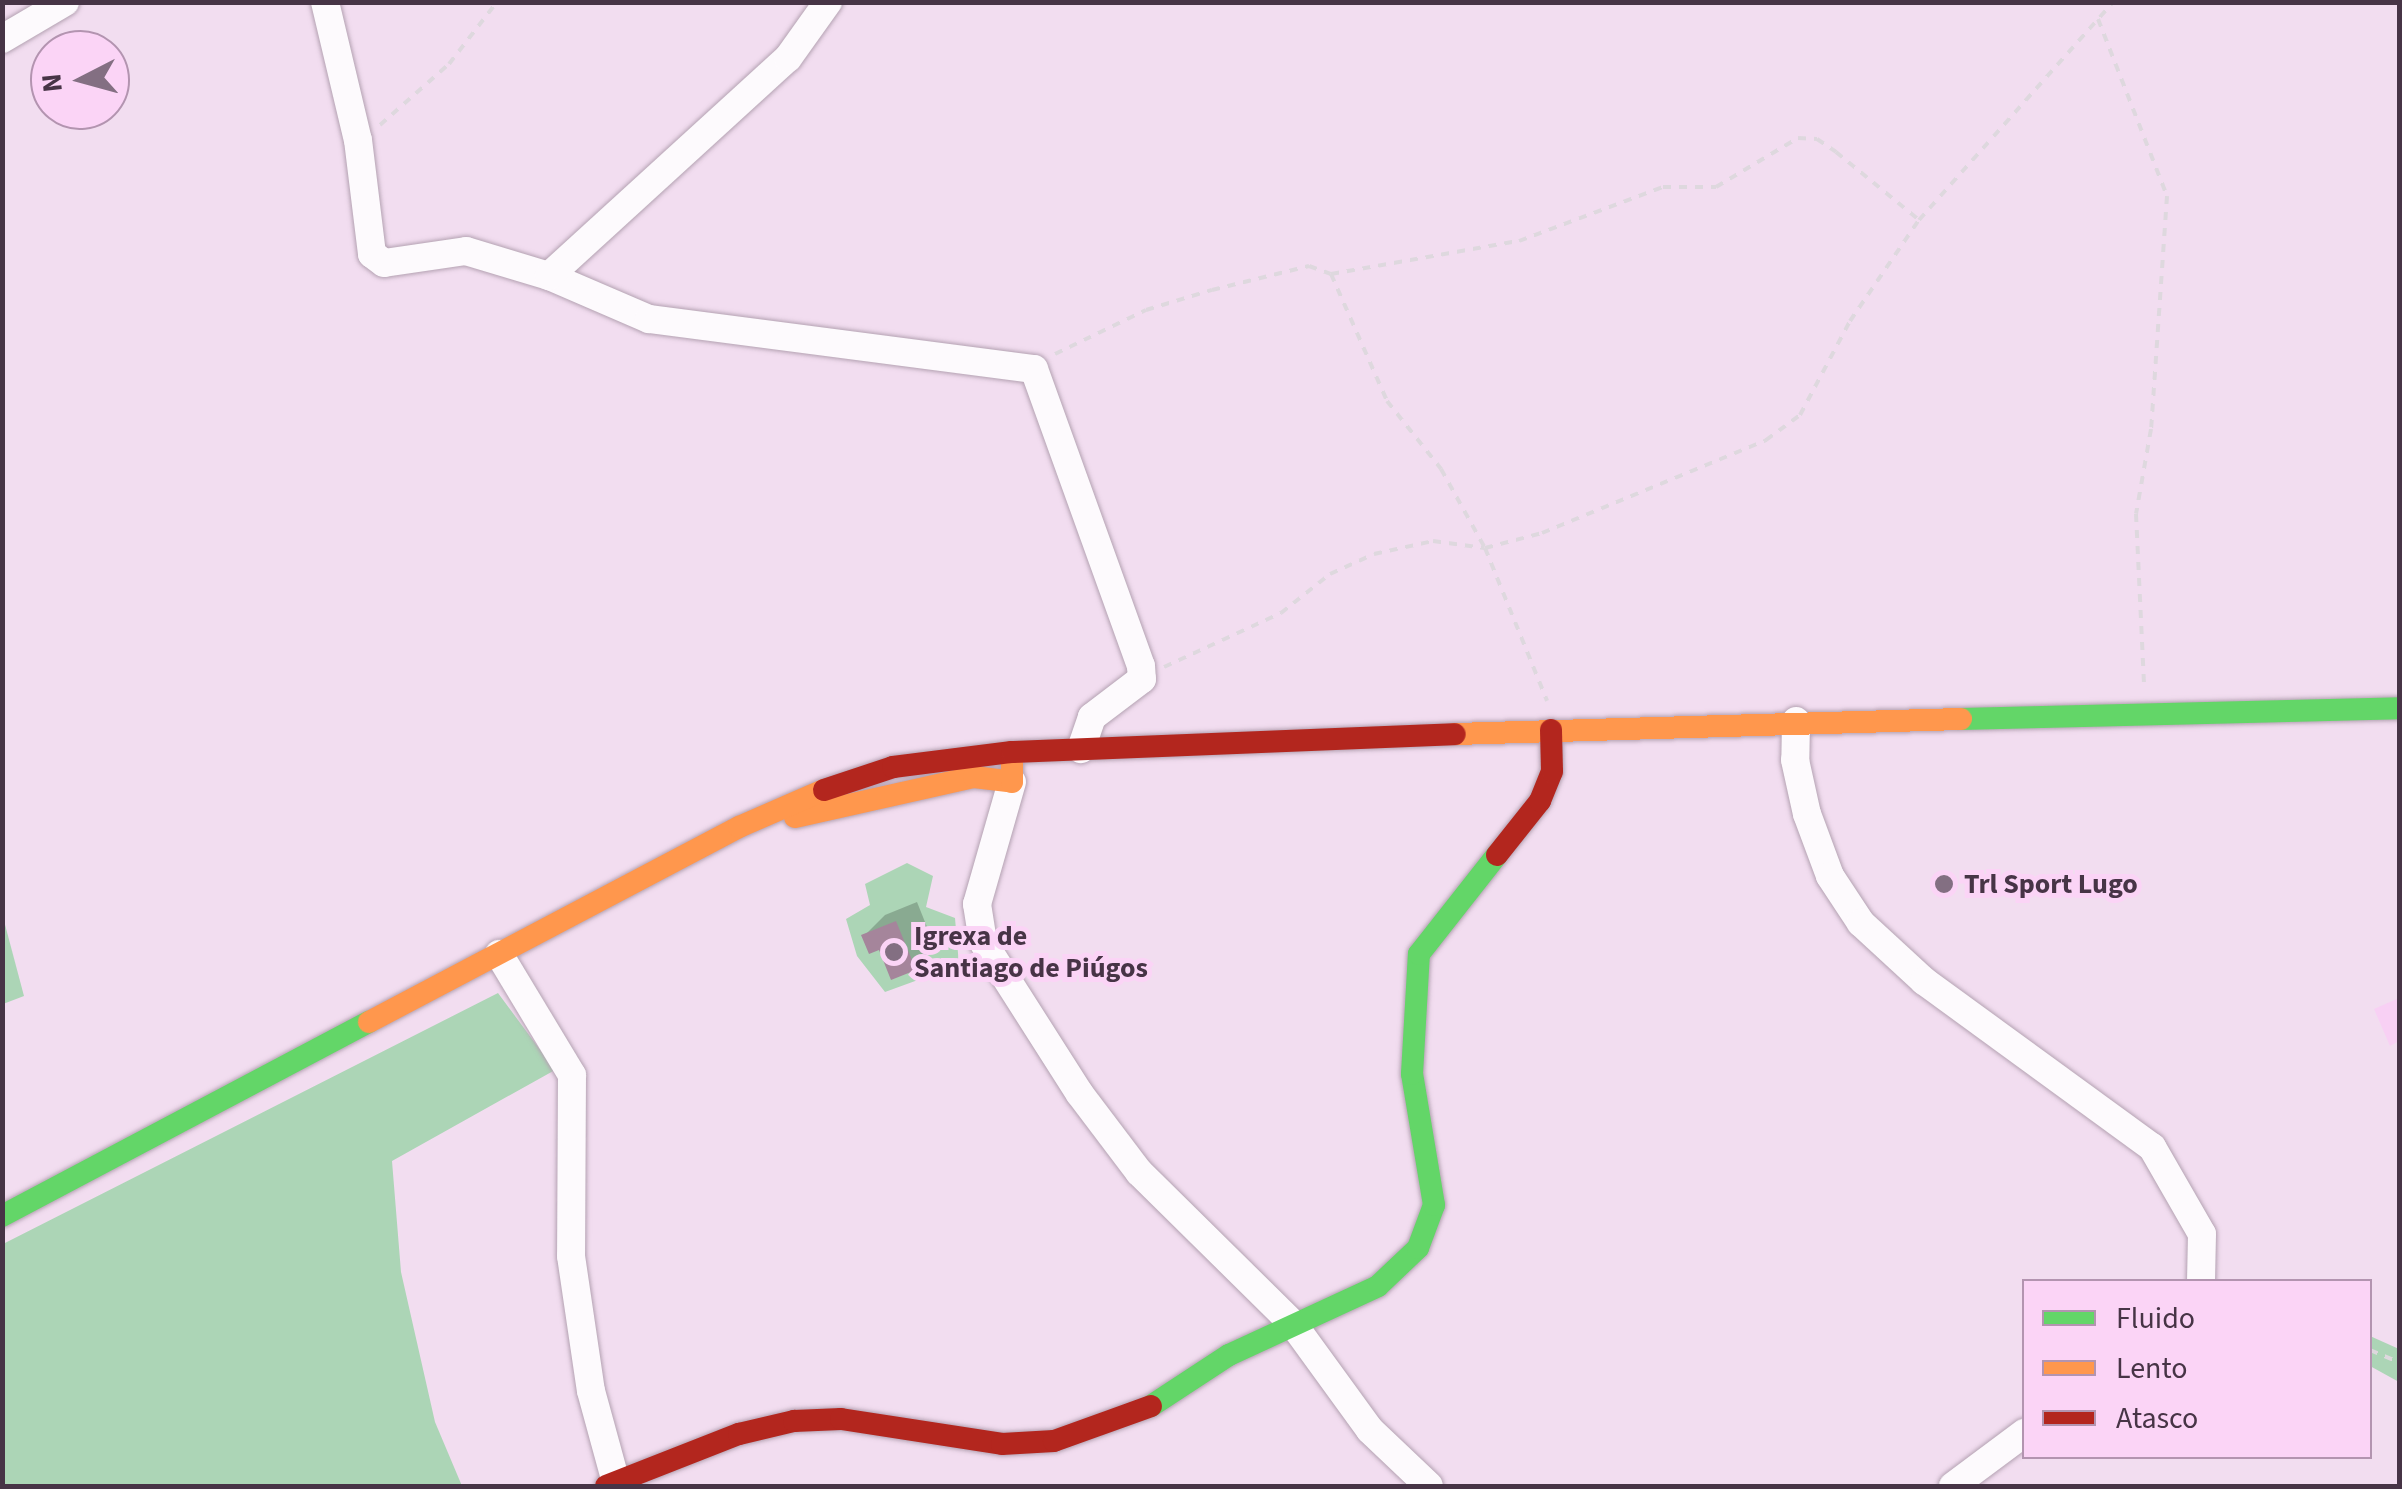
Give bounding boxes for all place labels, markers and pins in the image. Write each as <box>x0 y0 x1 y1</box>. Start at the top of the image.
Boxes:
place label: Trl Sport Lugo <box>1964 867 2138 901</box>
marker: Trl Sport Lugo <box>1933 873 1955 895</box>
place label: Igrexa de Santiago de Piúgos <box>914 919 1148 985</box>
marker: Igrexa de Santiago de Piúgos <box>883 941 905 963</box>

